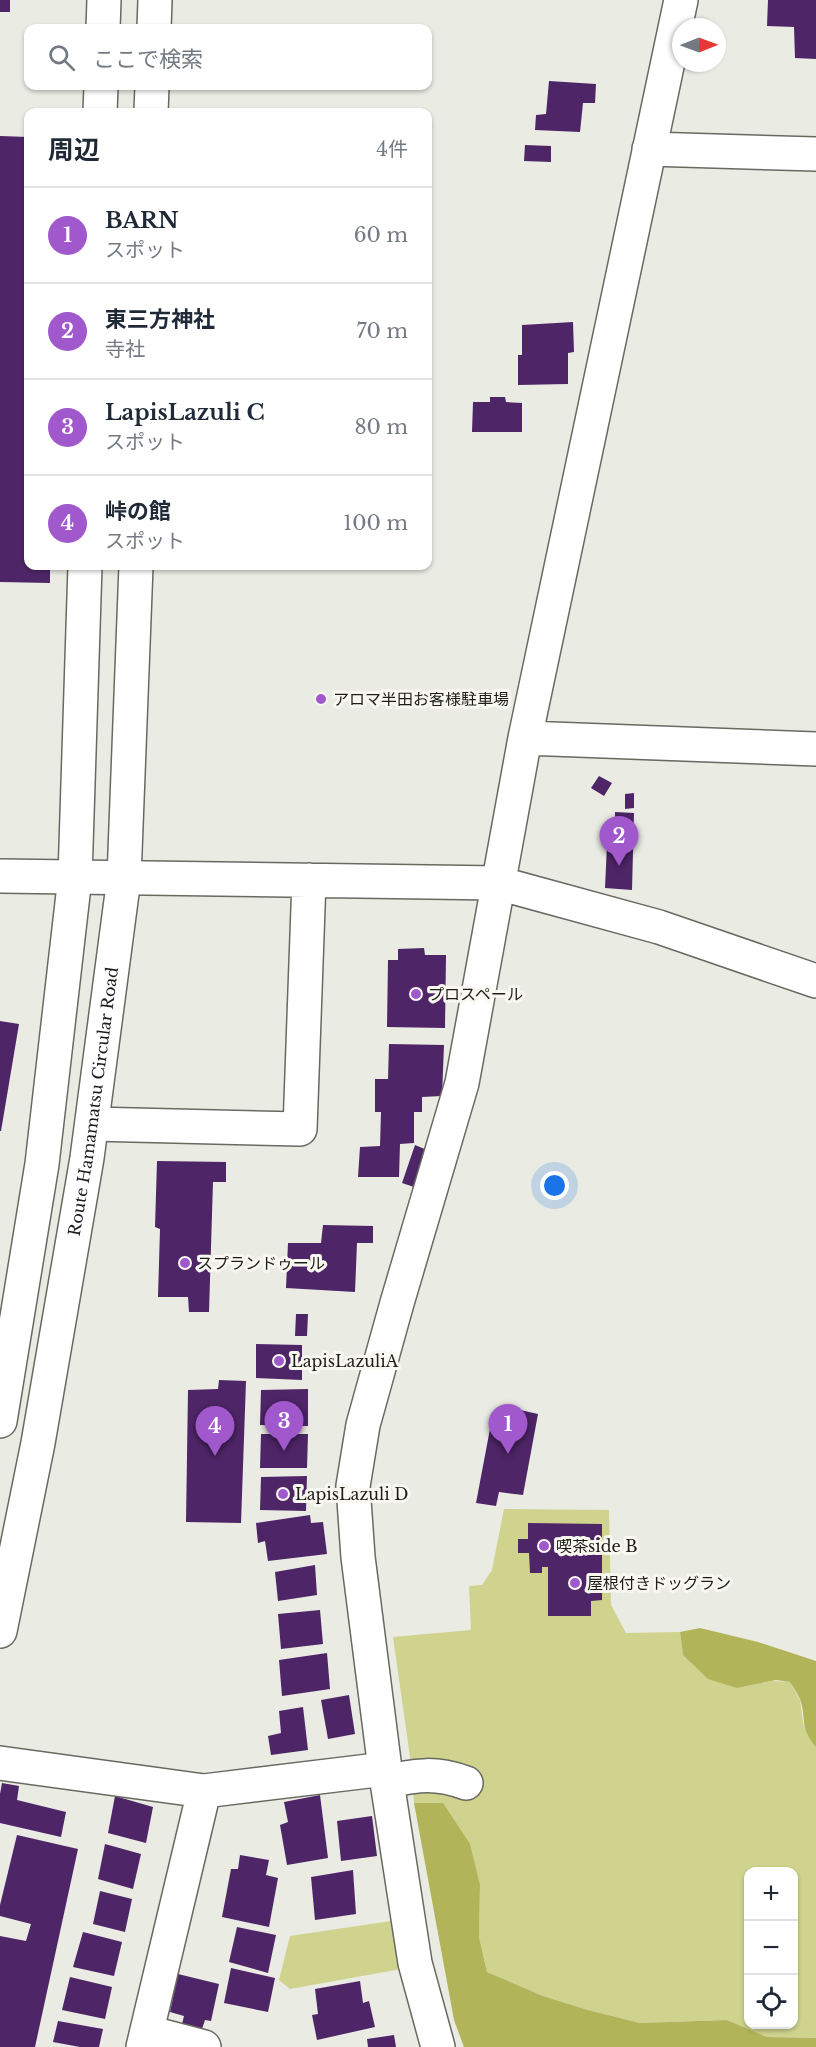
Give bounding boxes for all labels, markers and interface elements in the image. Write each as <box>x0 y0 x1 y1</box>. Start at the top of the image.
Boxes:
north arrow <box>672 18 726 72</box>
search box <box>24 24 432 90</box>
icon: search <box>45 41 78 74</box>
text: ここで検索 <box>93 46 203 73</box>
text: 周辺 <box>48 134 100 166</box>
text: 4件 <box>376 137 408 161</box>
text: BARN <box>105 207 179 234</box>
text: 1 <box>63 223 72 247</box>
text: 60 m <box>354 223 408 247</box>
text: スポット <box>105 238 185 262</box>
text: 東三方神社 <box>105 306 215 333</box>
text: 2 <box>61 319 74 343</box>
text: 70 m <box>356 319 408 343</box>
text: 寺社 <box>105 337 145 361</box>
text: LapisLazuli C <box>105 399 265 426</box>
text: 3 <box>61 415 74 439</box>
text: 80 m <box>354 415 408 439</box>
text: スポット <box>105 430 185 454</box>
text: 峠の館 <box>105 498 171 525</box>
text: 4 <box>61 511 74 535</box>
text: 100 m <box>343 511 408 535</box>
text: スポット <box>105 529 185 553</box>
place label: アロマ半田お客様駐車場 <box>333 689 509 709</box>
marker: アロマ半田お客様駐車場 <box>314 692 328 706</box>
pin: 2 <box>600 816 638 866</box>
street label: Route Hamamatsu Circular Road <box>64 965 122 1237</box>
place label: プロスペール <box>428 984 523 1004</box>
marker: プロスペール <box>409 987 423 1001</box>
your location <box>540 1171 569 1200</box>
place label: スプランドゥール <box>197 1253 325 1273</box>
marker: スプランドゥール <box>178 1256 192 1270</box>
place label: LapisLazuliA <box>291 1351 399 1371</box>
marker: LapisLazuliA <box>272 1354 286 1368</box>
pin: 3 <box>264 1402 304 1451</box>
pin: 1 <box>488 1404 528 1454</box>
pin: 4 <box>196 1406 234 1456</box>
place label: LapisLazuli D <box>295 1484 408 1504</box>
marker: LapisLazuli D <box>276 1487 290 1501</box>
place label: 喫茶side B <box>556 1536 638 1556</box>
marker: 喫茶side B <box>537 1539 551 1553</box>
place label: 屋根付きドッグラン <box>587 1573 731 1593</box>
marker: 屋根付きドッグラン <box>568 1576 582 1590</box>
map controls <box>744 1867 798 2029</box>
button: + <box>744 1867 798 1921</box>
button: − <box>744 1921 798 1975</box>
button: locate <box>744 1975 798 2029</box>

